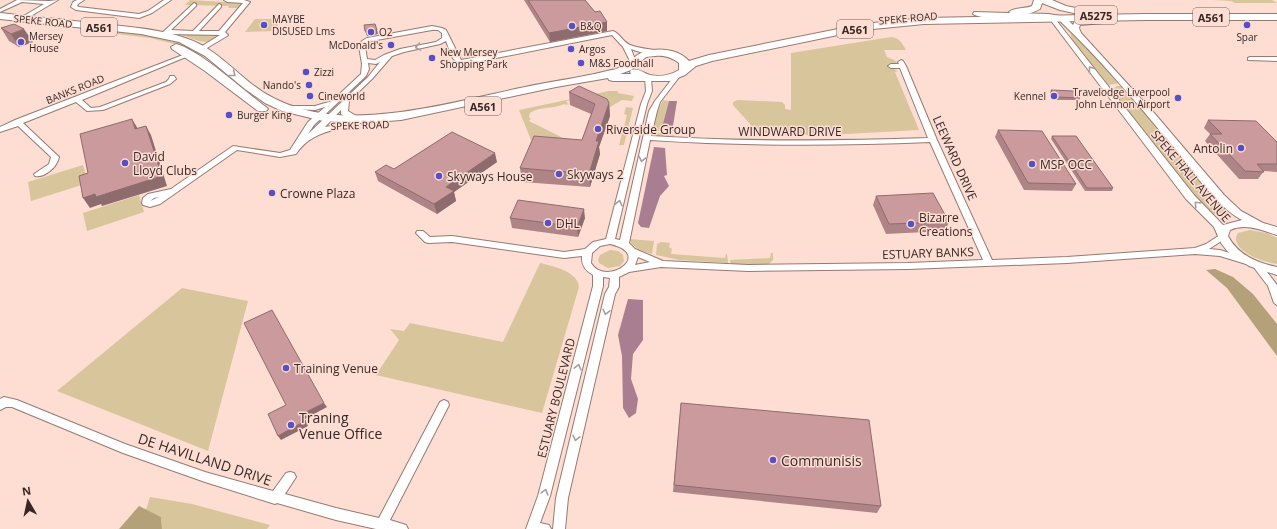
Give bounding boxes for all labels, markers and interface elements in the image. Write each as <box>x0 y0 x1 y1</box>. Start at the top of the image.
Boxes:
road number: A5275 <box>1075 6 1117 24</box>
street label: SPEKE ROAD <box>878 8 938 28</box>
road number: A561 <box>1193 8 1229 26</box>
street label: SPEKE ROAD <box>13 11 73 31</box>
place label: MAYBE DISUSED Lms <box>272 12 335 38</box>
road number: A561 <box>81 18 117 36</box>
place label: B&Q <box>580 19 602 33</box>
marker: MAYBE DISUSED Lms <box>259 20 269 30</box>
road number: A561 <box>837 20 873 38</box>
marker: Spar <box>1242 20 1252 30</box>
marker: B&Q <box>567 21 577 31</box>
place label: O2 <box>379 25 393 39</box>
marker: O2 <box>366 27 376 37</box>
place label: Mersey House <box>29 29 64 55</box>
place label: Spar <box>1236 30 1258 44</box>
marker: Mersey House <box>16 37 26 47</box>
place label: McDonald's <box>329 38 383 52</box>
marker: McDonald's <box>386 40 396 50</box>
one-way arrow <box>415 42 422 50</box>
place label: Argos <box>579 42 606 56</box>
marker: Argos <box>566 44 576 54</box>
place label: New Mersey Shopping Park <box>440 45 508 71</box>
marker: New Mersey Shopping Park <box>427 53 437 63</box>
place label: M&S Foodhall <box>589 56 653 70</box>
marker: M&S Foodhall <box>576 58 586 68</box>
place label: Zizzi <box>314 65 334 79</box>
marker: Zizzi <box>301 67 311 77</box>
one-way arrow <box>1089 67 1096 74</box>
one-way arrow <box>229 70 236 77</box>
street label: BANKS ROAD <box>44 71 106 107</box>
place label: Nando's <box>263 78 301 92</box>
marker: Nando's <box>304 80 314 90</box>
place label: Travelodge Liverpool John Lennon Airport <box>1073 85 1170 111</box>
place label: Cineworld <box>318 89 365 103</box>
place label: Kennel <box>1014 89 1046 103</box>
marker: Cineworld <box>305 91 315 101</box>
marker: Kennel <box>1049 91 1059 101</box>
marker: Travelodge Liverpool John Lennon Airport <box>1173 93 1183 103</box>
road number: A561 <box>465 97 501 115</box>
place label: Burger King <box>237 108 292 122</box>
marker: Burger King <box>224 110 234 120</box>
street label: LEEWARD DRIVE <box>929 113 981 203</box>
street label: SPEKE ROAD <box>330 117 390 133</box>
place label: Riverside Group <box>606 121 696 138</box>
street label: WINDWARD DRIVE <box>738 123 842 140</box>
marker: Riverside Group <box>593 124 603 134</box>
street label: SPEKE HALL AVENUE <box>1147 126 1235 226</box>
place label: Antolin <box>1193 140 1233 157</box>
marker: Antolin <box>1236 143 1246 153</box>
place label: David Lloyd Clubs <box>133 148 197 179</box>
one-way arrow <box>638 155 646 162</box>
place label: MSP OCC <box>1040 156 1093 173</box>
marker: David Lloyd Clubs <box>120 158 130 168</box>
marker: MSP OCC <box>1027 159 1037 169</box>
place label: Skyways 2 <box>567 166 624 183</box>
place label: Skyways House <box>447 168 533 185</box>
marker: Skyways 2 <box>554 169 564 179</box>
marker: Skyways House <box>434 171 444 181</box>
place label: Crowne Plaza <box>280 185 355 202</box>
marker: Crowne Plaza <box>267 188 277 198</box>
one-way arrow <box>615 200 623 206</box>
one-way arrow <box>1194 201 1202 209</box>
place label: Bizarre Creations <box>919 209 973 240</box>
place label: DHL <box>556 215 580 232</box>
marker: DHL <box>543 218 553 228</box>
marker: Bizarre Creations <box>906 219 916 229</box>
street label: ESTUARY BANKS <box>882 243 974 263</box>
one-way arrow <box>603 309 611 315</box>
street label: ESTUARY BOULEVARD <box>533 336 579 460</box>
place label: Training Venue <box>294 360 378 377</box>
marker: Training Venue <box>281 363 291 373</box>
one-way arrow <box>573 363 581 370</box>
place label: Traning Venue Office <box>299 408 382 443</box>
marker: Traning Venue Office <box>286 420 296 430</box>
street label: DE HAVILLAND DRIVE <box>136 428 274 490</box>
one-way arrow <box>573 435 581 442</box>
place label: Communisis <box>781 451 862 470</box>
marker: Communisis <box>768 455 778 465</box>
north arrow <box>8 481 48 521</box>
text: N <box>21 483 32 499</box>
one-way arrow <box>540 489 549 496</box>

